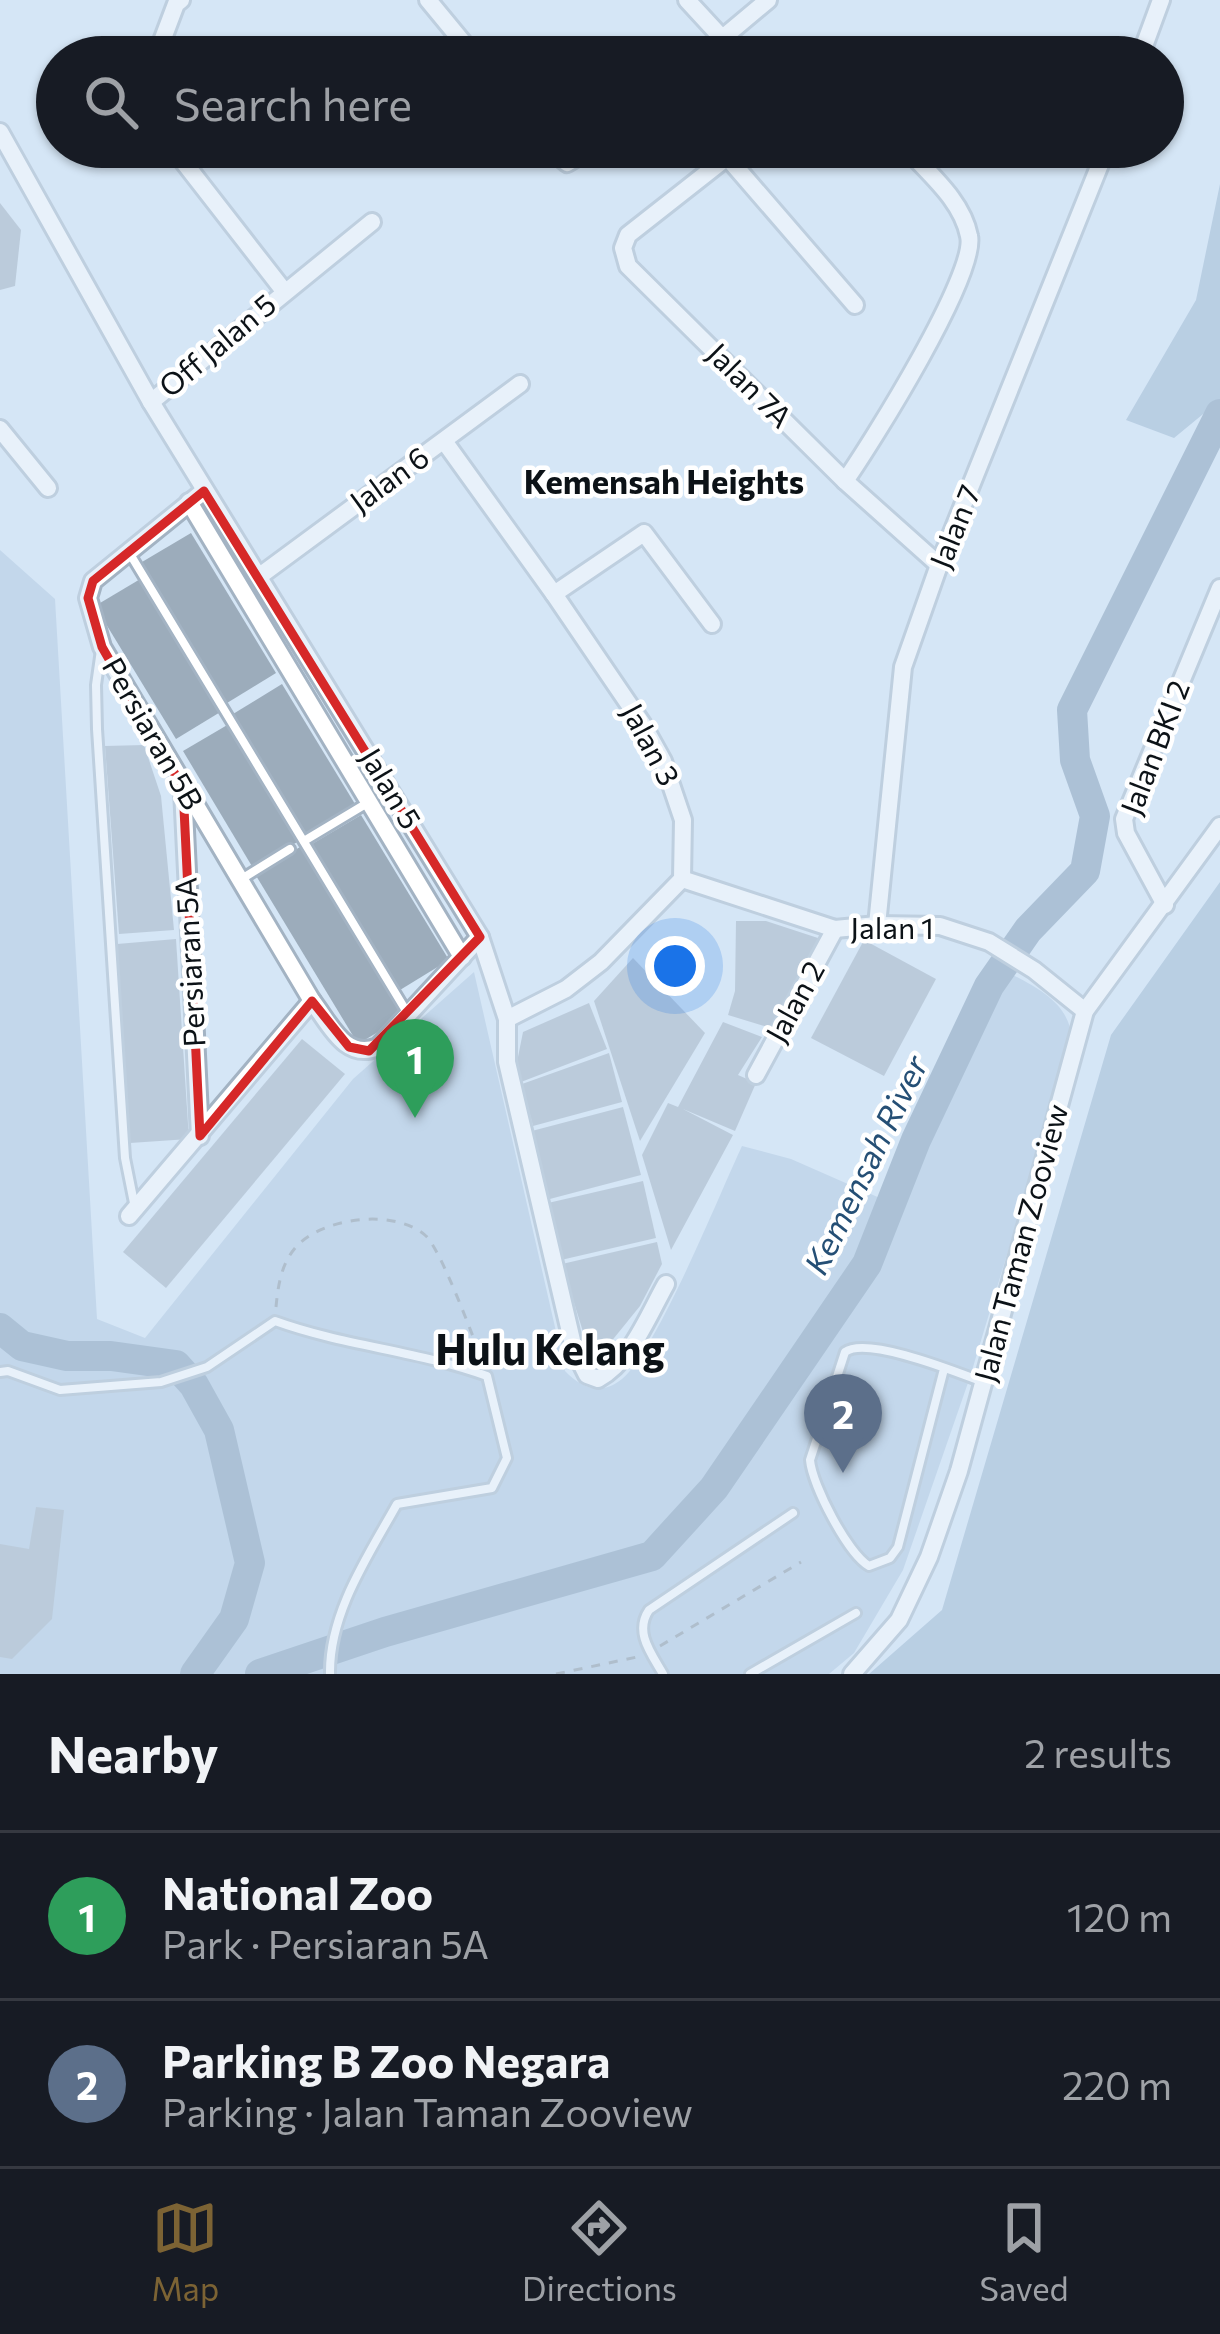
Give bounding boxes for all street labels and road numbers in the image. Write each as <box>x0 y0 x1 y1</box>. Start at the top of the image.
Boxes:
street label: Off Jalan 5 <box>150 285 282 404</box>
street label: Jalan 7A <box>701 334 801 434</box>
street label: Jalan 6 <box>342 437 435 519</box>
street label: Jalan 7 <box>920 479 987 573</box>
street label: Persiaran 5B <box>96 650 213 815</box>
street label: Jalan BKI 2 <box>1111 675 1196 820</box>
street label: Jalan 3 <box>615 696 689 791</box>
street label: Jalan 5 <box>354 741 431 835</box>
street label: Persiaran 5A <box>166 876 211 1048</box>
street label: Jalan 1 <box>850 908 934 945</box>
street label: Jalan 2 <box>756 954 831 1048</box>
street label: Jalan Taman Zooview <box>965 1100 1074 1385</box>

